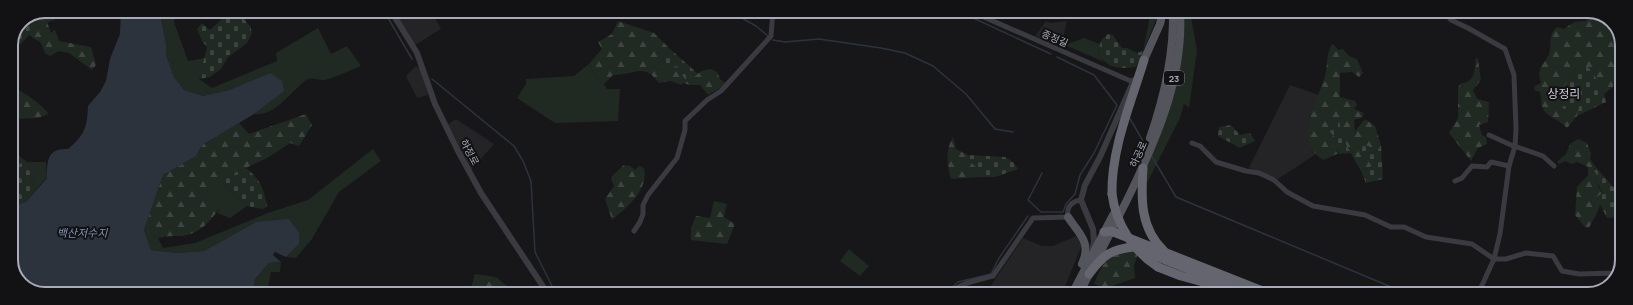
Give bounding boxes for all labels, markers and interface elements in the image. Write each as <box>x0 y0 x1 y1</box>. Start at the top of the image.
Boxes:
street label: 종정길 <box>1040 26 1070 50</box>
road number: 23 <box>1164 71 1184 85</box>
district label: 상정리 <box>1547 85 1581 102</box>
street label: 하정로 <box>457 137 483 167</box>
street label: 하공로 <box>1126 139 1150 169</box>
water label: 백산저수지 <box>57 225 108 240</box>

